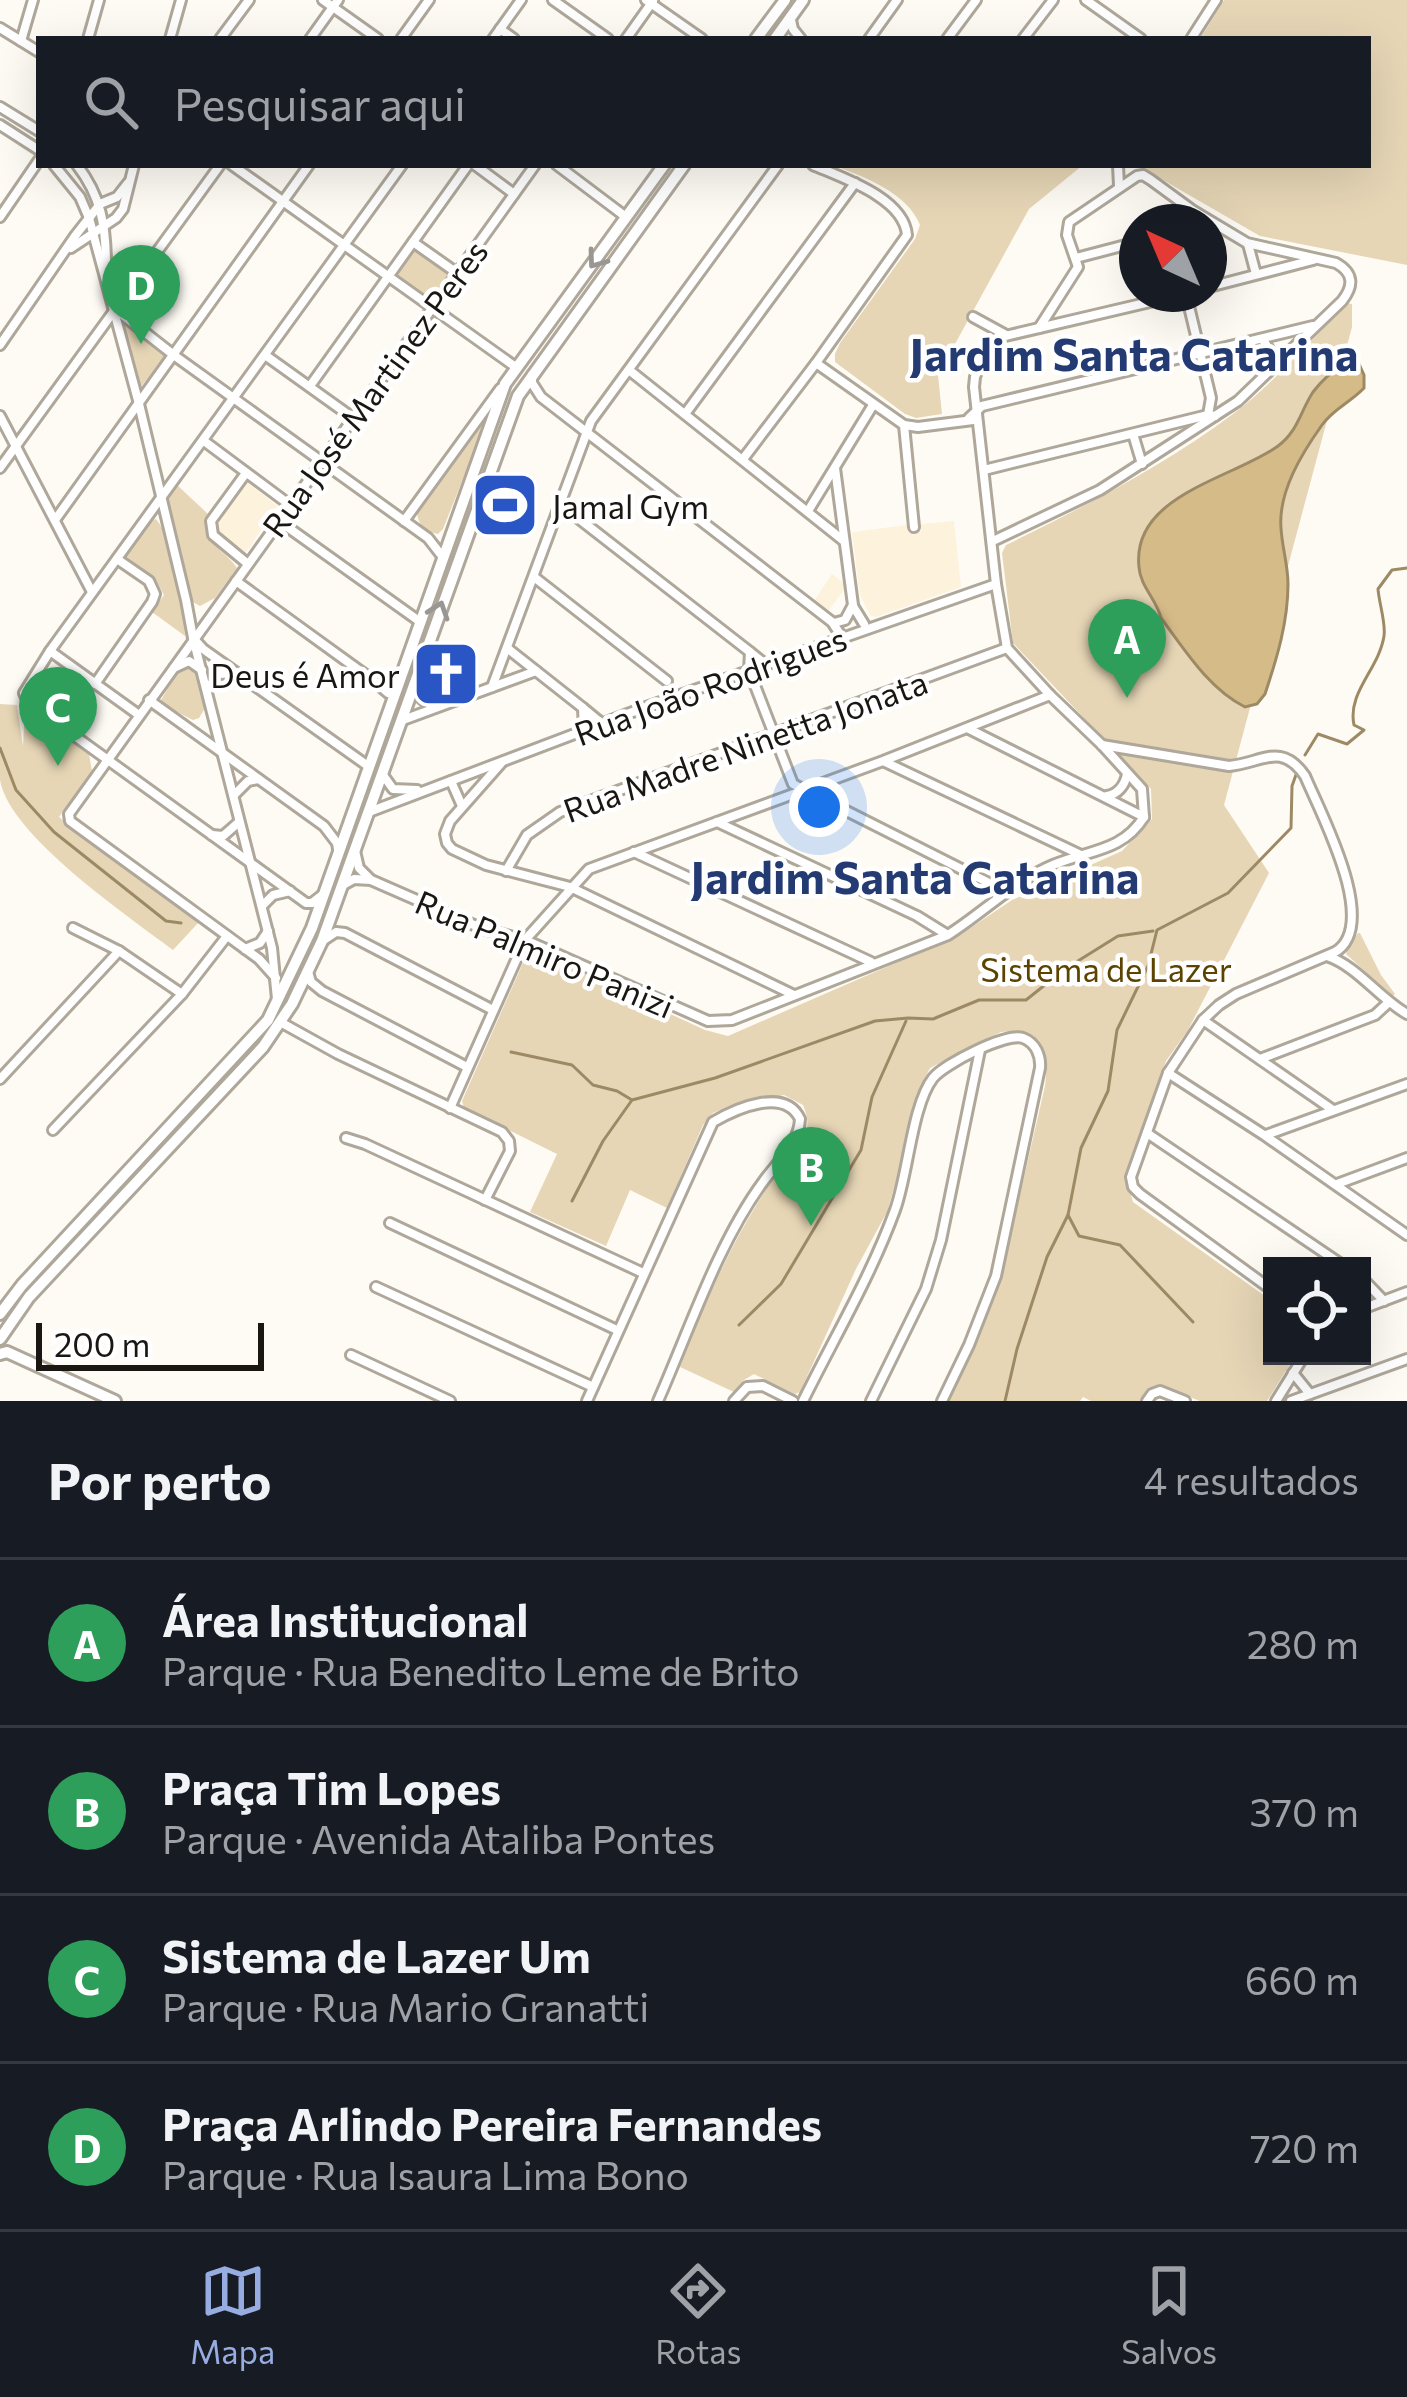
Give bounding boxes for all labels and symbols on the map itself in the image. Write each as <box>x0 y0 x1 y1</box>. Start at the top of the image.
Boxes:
north arrow <box>1119 204 1227 312</box>
street label: Rua José Martinez Peres <box>252 232 496 544</box>
pin: D <box>102 245 180 344</box>
one-way arrow <box>588 247 610 268</box>
district label: Jardim Santa Catarina <box>910 325 1358 380</box>
sports icon: Jamal Gym <box>470 470 540 540</box>
place label: Jamal Gym <box>552 485 709 526</box>
pin: A <box>1088 599 1166 698</box>
one-way arrow <box>425 601 449 622</box>
street label: Rua João Rodrigues <box>568 617 852 753</box>
church icon: Deus é Amor <box>411 639 481 709</box>
place label: Deus é Amor <box>210 654 400 695</box>
street label: Rua Madre Ninetta Jonata <box>557 660 933 830</box>
pin: C <box>19 667 97 766</box>
your location <box>789 777 849 837</box>
district label: Jardim Santa Catarina <box>691 848 1139 903</box>
street label: Rua Palmiro Panizi <box>410 880 680 1026</box>
park label: Sistema de Lazer <box>980 948 1232 989</box>
pin: B <box>772 1127 850 1226</box>
scale bar <box>36 1317 264 1370</box>

